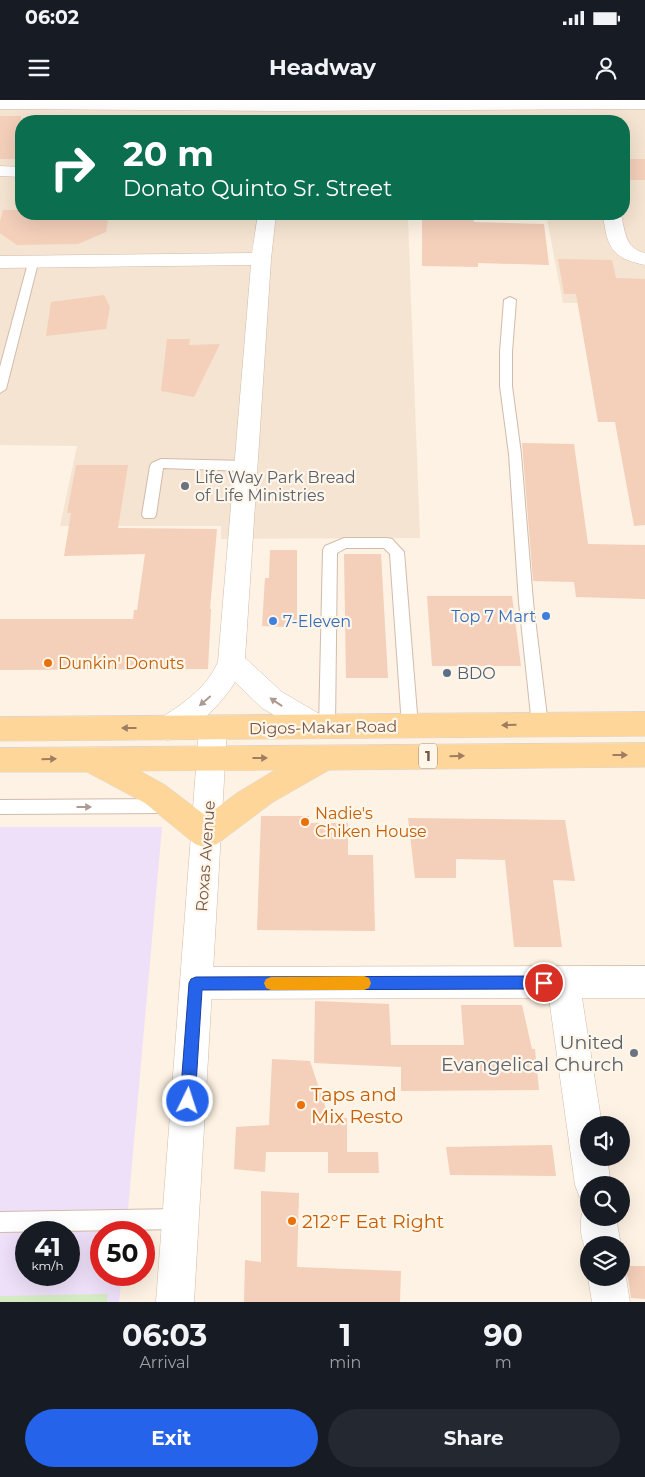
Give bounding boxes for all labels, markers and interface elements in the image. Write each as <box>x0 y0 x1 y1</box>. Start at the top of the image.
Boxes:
text: 06:02 <box>25 6 79 29</box>
icon: menu <box>25 54 53 82</box>
text: Headway <box>269 54 376 81</box>
icon: person <box>592 54 620 82</box>
text: 20 m <box>123 132 214 175</box>
icon: right <box>40 135 105 200</box>
text: Donato Quinto Sr. Street <box>123 175 392 202</box>
place label: Life Way Park Bread of Life Ministries <box>195 468 356 505</box>
marker: Life Way Park Bread of Life Ministries <box>179 480 191 492</box>
place label: Top 7 Mart <box>451 607 536 626</box>
marker: Top 7 Mart <box>540 610 552 622</box>
place label: 7-Eleven <box>283 612 351 631</box>
marker: 7-Eleven <box>267 615 279 627</box>
place label: Dunkin' Donuts <box>58 654 184 673</box>
marker: Dunkin' Donuts <box>42 657 54 669</box>
place label: BDO <box>457 664 496 683</box>
marker: BDO <box>441 667 453 679</box>
one-way arrow <box>199 695 212 706</box>
one-way arrow <box>269 697 283 707</box>
street label: Digos-Makar Road <box>249 717 397 738</box>
one-way arrow <box>501 721 517 729</box>
one-way arrow <box>121 724 137 732</box>
road number: 1 <box>419 744 437 768</box>
one-way arrow <box>612 751 628 759</box>
one-way arrow <box>450 752 466 760</box>
one-way arrow <box>252 754 268 762</box>
one-way arrow <box>41 755 57 763</box>
street label: Roxas Avenue <box>192 800 219 912</box>
one-way arrow <box>76 803 92 811</box>
place label: Nadie's Chiken House <box>315 804 427 841</box>
marker: Nadie's Chiken House <box>299 816 311 828</box>
pin <box>523 962 565 1004</box>
icon: arrive <box>530 969 558 997</box>
place label: United Evangelical Church <box>441 1031 624 1076</box>
marker: United Evangelical Church <box>628 1047 640 1059</box>
position arrow <box>161 1074 213 1126</box>
place label: Taps and Mix Resto <box>311 1083 403 1128</box>
marker: Taps and Mix Resto <box>295 1099 307 1111</box>
map controls <box>580 1116 630 1286</box>
button: sound <box>580 1116 630 1166</box>
button: search <box>580 1176 630 1226</box>
place label: 212°F Eat Right <box>302 1210 445 1233</box>
marker: 212°F Eat Right <box>286 1215 298 1227</box>
speed limit sign: 50 <box>90 1221 155 1286</box>
text: 41 <box>34 1232 61 1262</box>
button: layers <box>580 1236 630 1286</box>
text: km/h <box>31 1258 64 1273</box>
text: 06:03 <box>122 1317 207 1354</box>
text: 1 <box>339 1317 351 1354</box>
text: 90 <box>483 1317 523 1354</box>
text: Arrival <box>139 1353 190 1372</box>
text: min <box>329 1353 361 1372</box>
text: m <box>495 1353 512 1372</box>
button: Exit <box>25 1409 318 1467</box>
button: Share <box>328 1409 620 1467</box>

